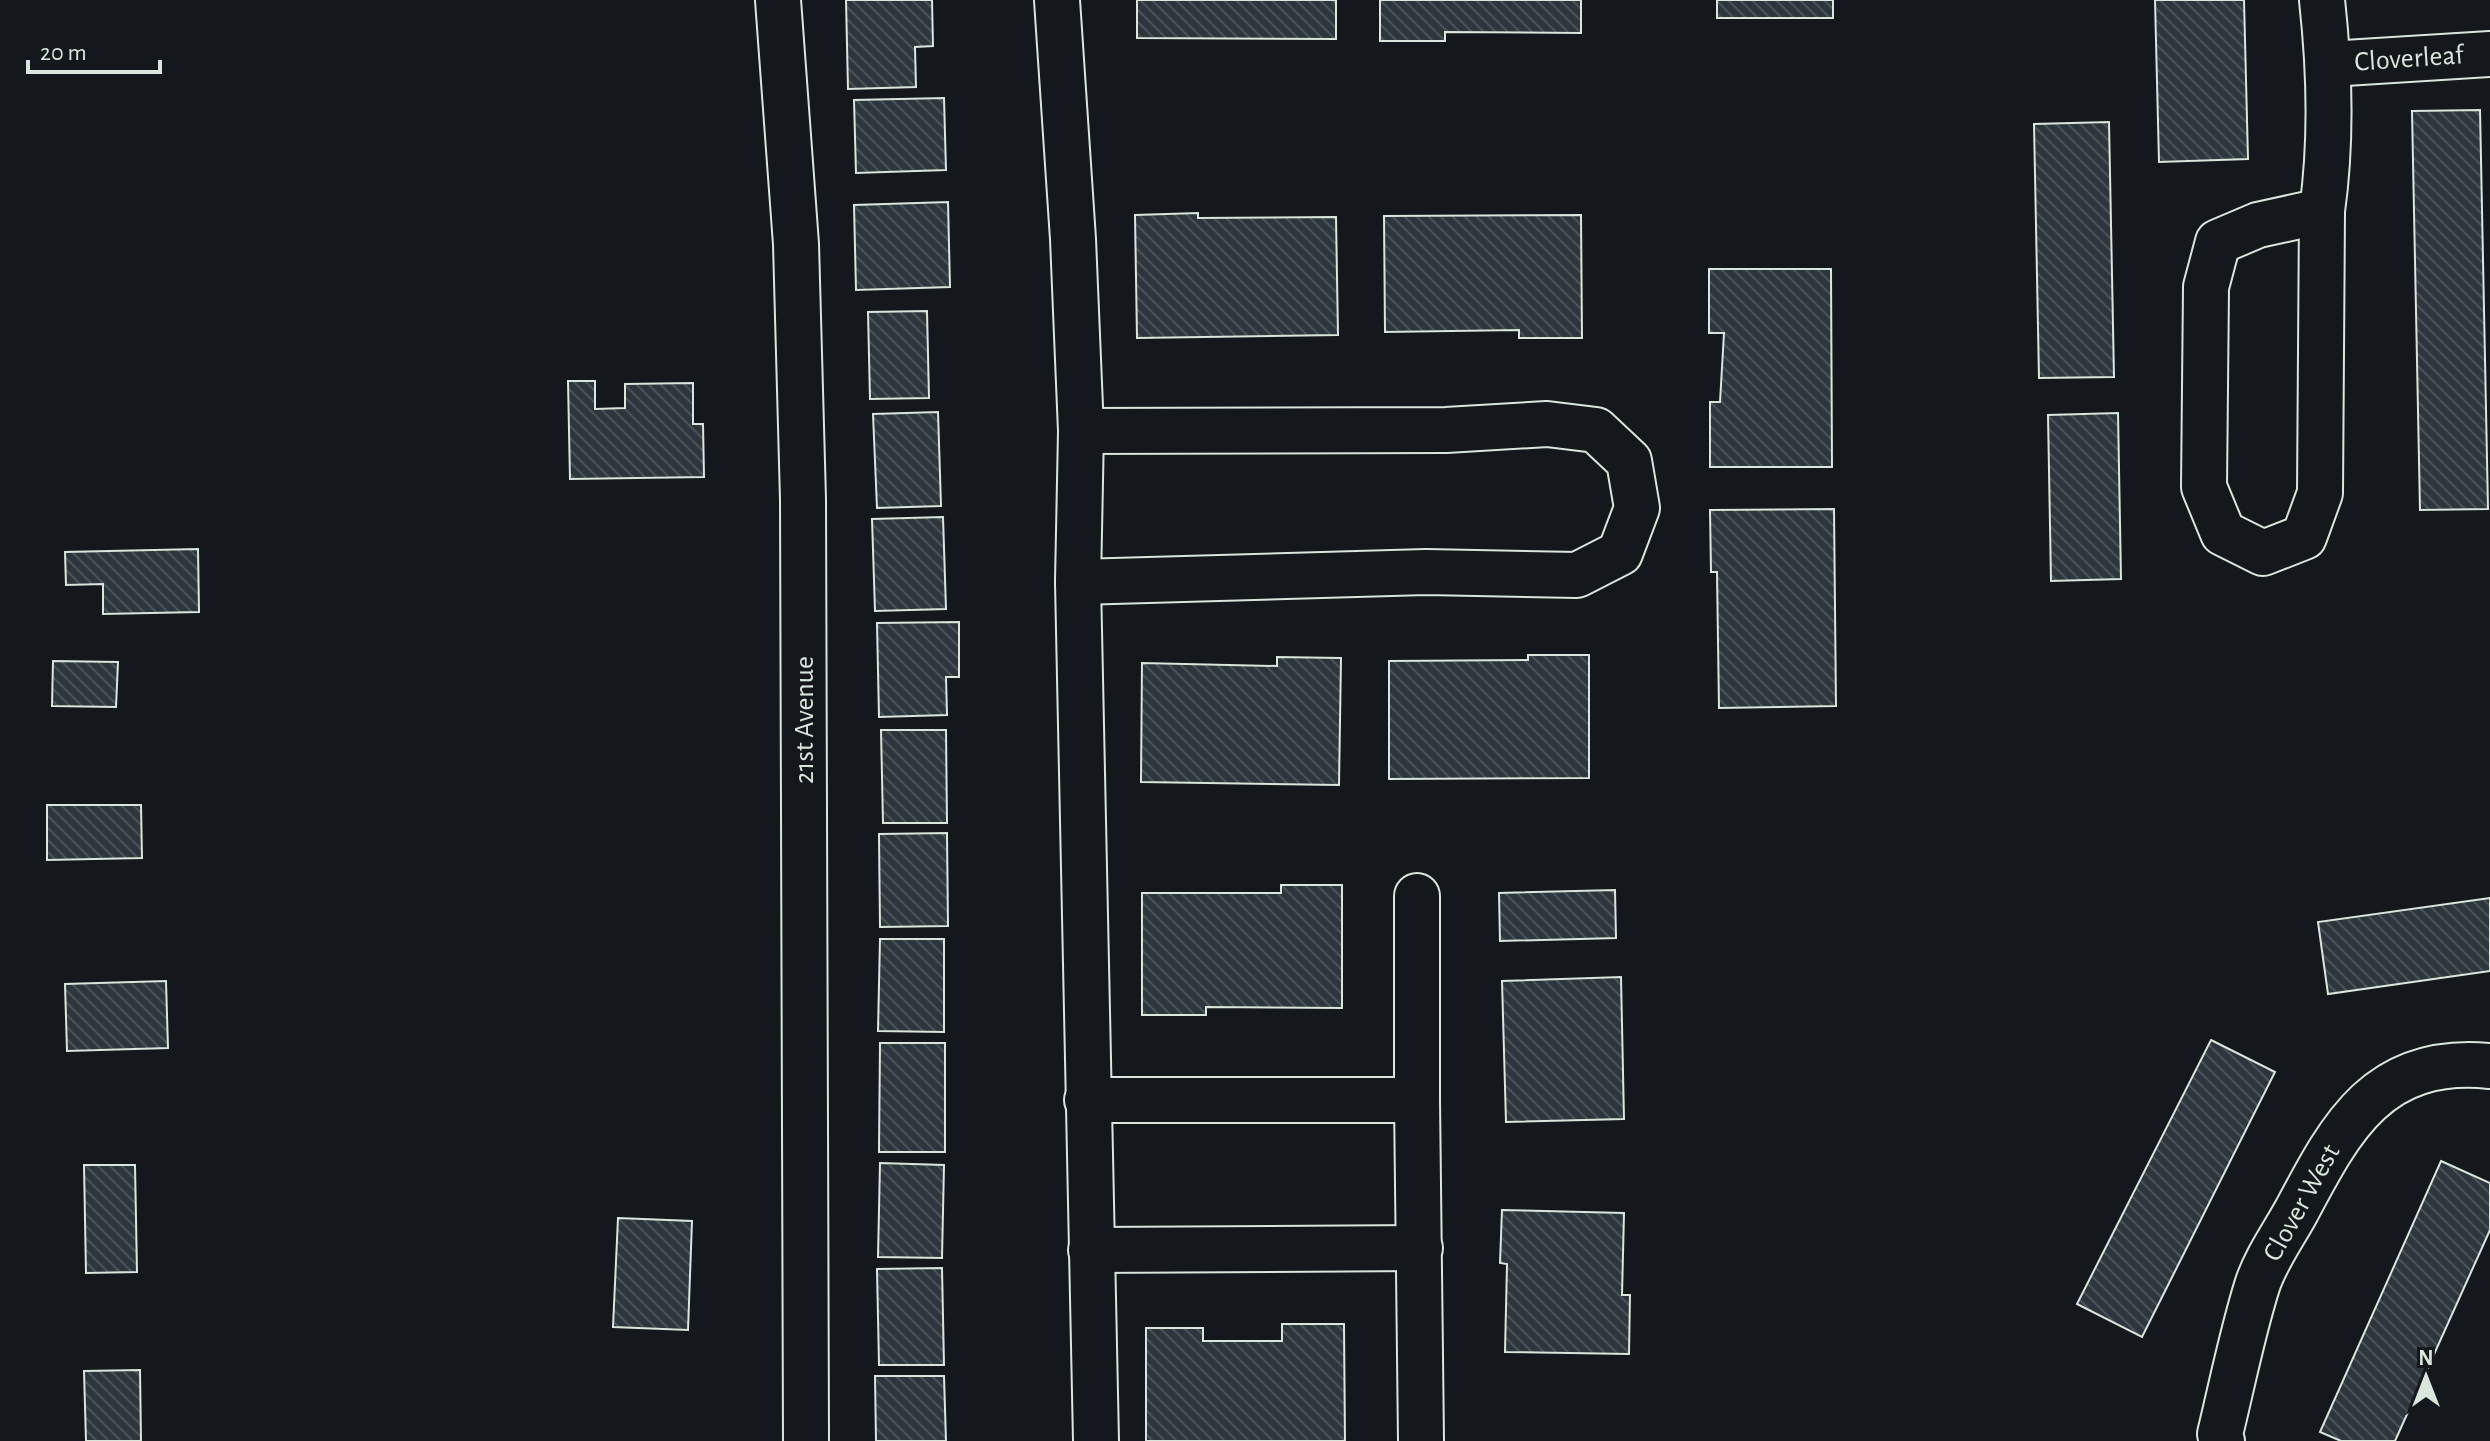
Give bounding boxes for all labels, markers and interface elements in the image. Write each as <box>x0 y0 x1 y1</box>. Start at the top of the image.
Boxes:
scale bar <box>28 24 160 74</box>
text: 20 m <box>40 41 87 65</box>
street label: Cloverleaf <box>2354 41 2466 77</box>
street label: 21st Avenue <box>791 656 819 784</box>
street label: Clover West <box>2259 1140 2346 1266</box>
north arrow <box>2386 1337 2466 1417</box>
text: N <box>2418 1347 2434 1369</box>

